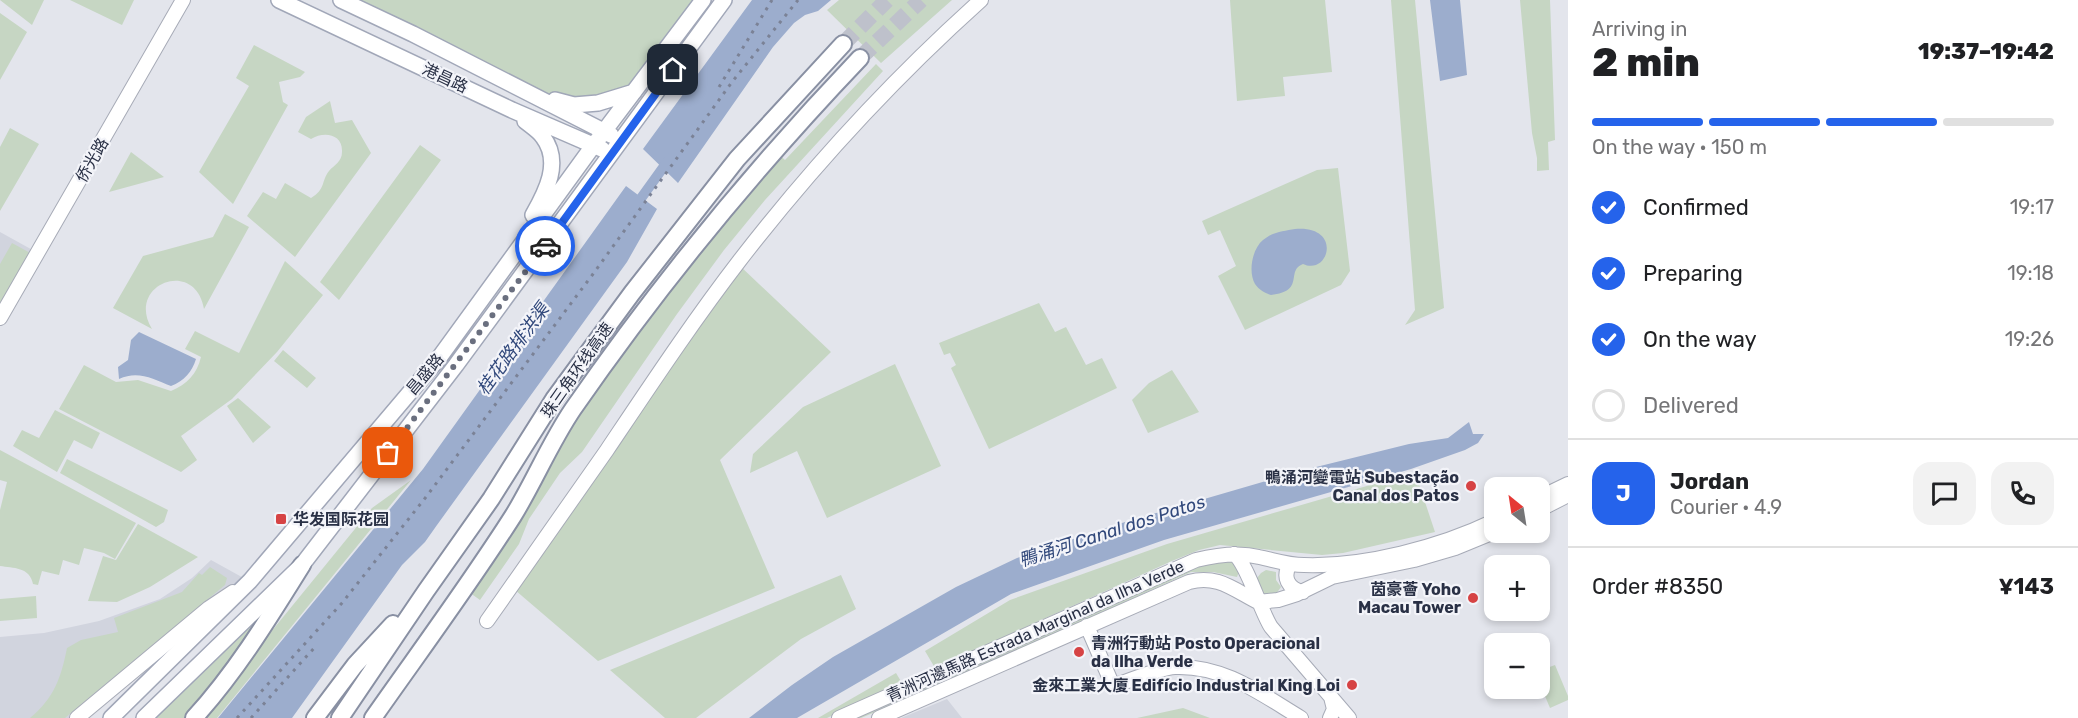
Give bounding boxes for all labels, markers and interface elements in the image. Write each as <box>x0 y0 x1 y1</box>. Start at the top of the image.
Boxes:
text: Arriving in <box>1592 17 1687 41</box>
text: 19:37–19:42 <box>1918 38 2054 65</box>
text: 2 min <box>1592 40 1700 86</box>
pin <box>647 44 698 95</box>
icon: home <box>656 53 689 86</box>
street label: 港昌路 <box>419 59 471 97</box>
street label: 侨光路 <box>72 134 112 186</box>
text: On the way · 150 m <box>1592 135 1767 159</box>
icon: check <box>1592 191 1625 224</box>
text: Confirmed <box>1643 194 1749 221</box>
text: 19:17 <box>2010 195 2054 219</box>
courier <box>515 216 575 276</box>
icon: car <box>529 230 562 263</box>
icon: check <box>1592 257 1625 290</box>
text: Preparing <box>1643 260 1743 287</box>
text: 19:18 <box>2007 261 2054 285</box>
water label: 桂花路排洪渠 <box>472 296 555 399</box>
street label: 珠三角环线高速 <box>537 319 617 421</box>
icon: check <box>1592 323 1625 356</box>
text: On the way <box>1643 326 1757 353</box>
text: 19:26 <box>2005 327 2054 351</box>
street label: 昌盛路 <box>402 350 448 398</box>
text: Delivered <box>1643 392 1739 419</box>
pin <box>362 427 413 478</box>
icon: bag <box>371 436 404 469</box>
button: chat <box>1913 462 1976 525</box>
button: phone <box>1991 462 2054 525</box>
place label: 鴨涌河變電站 Subestação Canal dos Patos <box>1265 468 1459 505</box>
text: Jordan <box>1670 468 1749 495</box>
north arrow <box>1484 477 1550 543</box>
map controls <box>1484 477 1550 699</box>
marker: 鴨涌河變電站 Subestação Canal dos Patos <box>1464 479 1478 493</box>
text: J <box>1616 480 1631 507</box>
water label: 鴨涌河 Canal dos Patos <box>1016 490 1208 572</box>
text: Courier · 4.9 <box>1670 495 1782 519</box>
place label: 华发国际花园 <box>293 510 389 529</box>
marker: 华发国际花园 <box>274 512 288 526</box>
button: + <box>1484 555 1550 621</box>
street label: 青洲河邊馬路 Estrada Marginal da Ilha Verde <box>883 556 1187 706</box>
text: Order #8350 <box>1592 573 1723 600</box>
text: ¥143 <box>1998 573 2054 600</box>
place label: 茵豪薈 Yoho Macau Tower <box>1358 580 1462 617</box>
marker: 茵豪薈 Yoho Macau Tower <box>1466 591 1480 605</box>
button: − <box>1484 633 1550 699</box>
place label: 青洲行動站 Posto Operacional da Ilha Verde <box>1091 634 1320 671</box>
marker: 青洲行動站 Posto Operacional da Ilha Verde <box>1072 645 1086 659</box>
place label: 金來工業大廈 Edifício Industrial King Loi <box>1032 676 1340 695</box>
marker: 金來工業大廈 Edifício Industrial King Loi <box>1345 678 1359 692</box>

